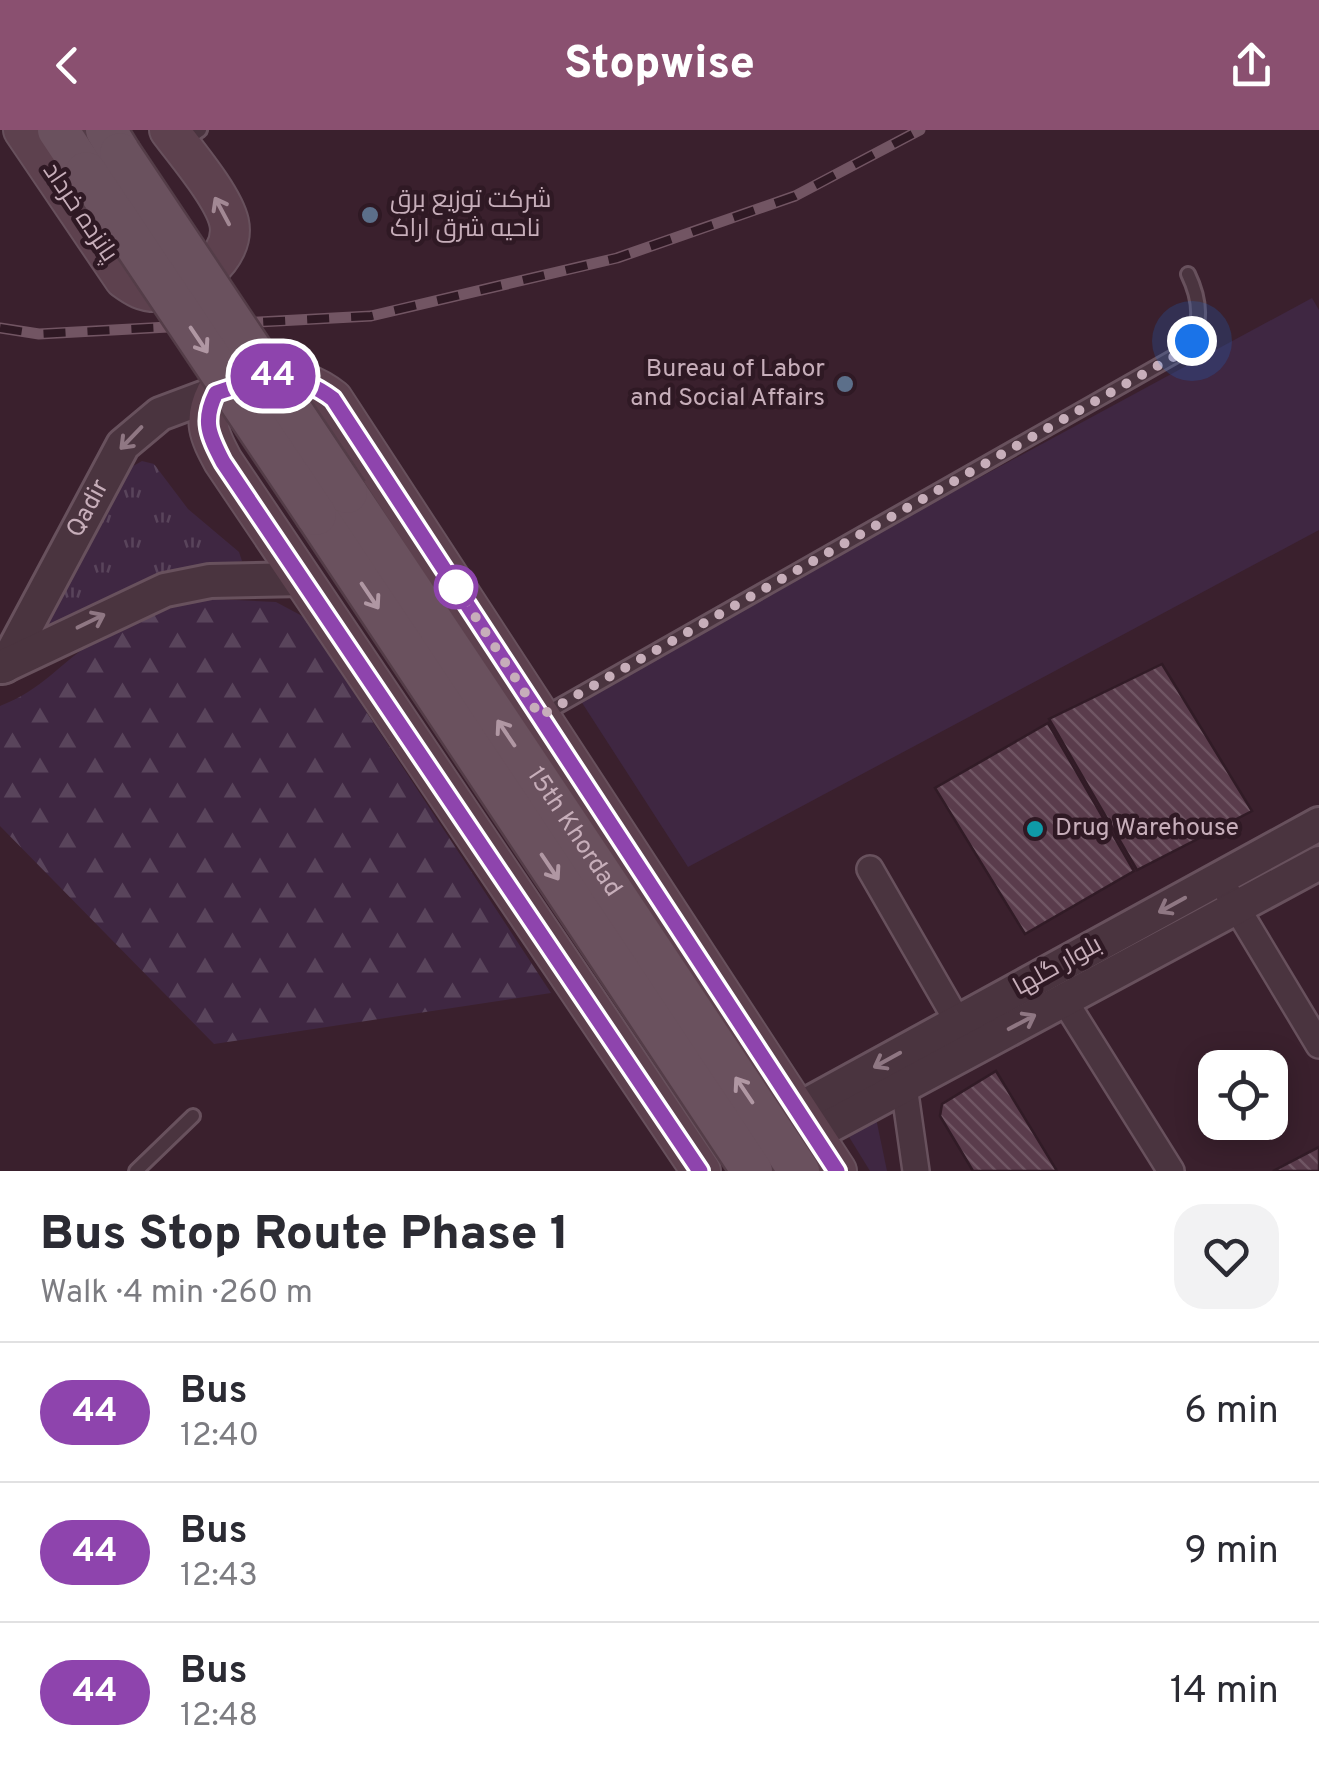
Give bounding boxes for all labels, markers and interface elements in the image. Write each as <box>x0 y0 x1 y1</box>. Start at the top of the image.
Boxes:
text: Stopwise <box>564 37 755 94</box>
icon: back <box>40 38 95 93</box>
icon: share <box>1224 38 1279 93</box>
street label: پانزده خرداد <box>34 157 124 269</box>
place label: شرکت توزیع برق ناحیه شرق اراک <box>390 185 551 246</box>
one-way arrow <box>212 196 231 226</box>
marker: شرکت توزیع برق ناحیه شرق اراک <box>359 204 381 226</box>
your location <box>1167 316 1217 366</box>
one-way arrow <box>188 326 209 354</box>
line badge: 44 <box>228 344 318 408</box>
text: 44 <box>251 354 295 398</box>
place label: Bureau of Labor and Social Affairs <box>630 354 825 415</box>
marker: Bureau of Labor and Social Affairs <box>834 373 856 395</box>
one-way arrow <box>120 425 144 449</box>
street label: Qadir <box>60 474 118 544</box>
unlabelled marker <box>435 566 477 608</box>
one-way arrow <box>360 582 380 609</box>
one-way arrow <box>76 611 106 630</box>
one-way arrow <box>496 719 517 747</box>
street label: 15th Khordad <box>519 761 628 903</box>
place label: Drug Warehouse <box>1055 813 1239 845</box>
marker: Drug Warehouse <box>1024 818 1046 840</box>
one-way arrow <box>539 852 560 880</box>
one-way arrow <box>1158 895 1187 915</box>
street label: بلوار گلها <box>1008 930 1108 1004</box>
one-way arrow <box>1007 1012 1037 1032</box>
map controls <box>1198 1050 1288 1140</box>
button: locate <box>1198 1050 1288 1140</box>
one-way arrow <box>872 1051 902 1071</box>
one-way arrow <box>734 1077 755 1105</box>
button: heart <box>1174 1204 1279 1309</box>
text: Bus Stop Route Phase 1 <box>40 1206 569 1266</box>
text: Walk · 4 min · 260 m <box>40 1274 313 1314</box>
text: Bus <box>180 1368 247 1417</box>
text: 6 min <box>1184 1388 1279 1437</box>
text: 44 <box>73 1390 117 1434</box>
text: 12:40 <box>180 1417 259 1457</box>
text: Bus <box>180 1508 247 1557</box>
text: 9 min <box>1184 1528 1279 1577</box>
text: 44 <box>73 1530 117 1574</box>
text: 12:43 <box>180 1557 258 1597</box>
text: Bus <box>180 1648 247 1697</box>
text: 14 min <box>1170 1668 1279 1717</box>
text: 44 <box>73 1670 117 1714</box>
text: 12:48 <box>180 1697 258 1737</box>

